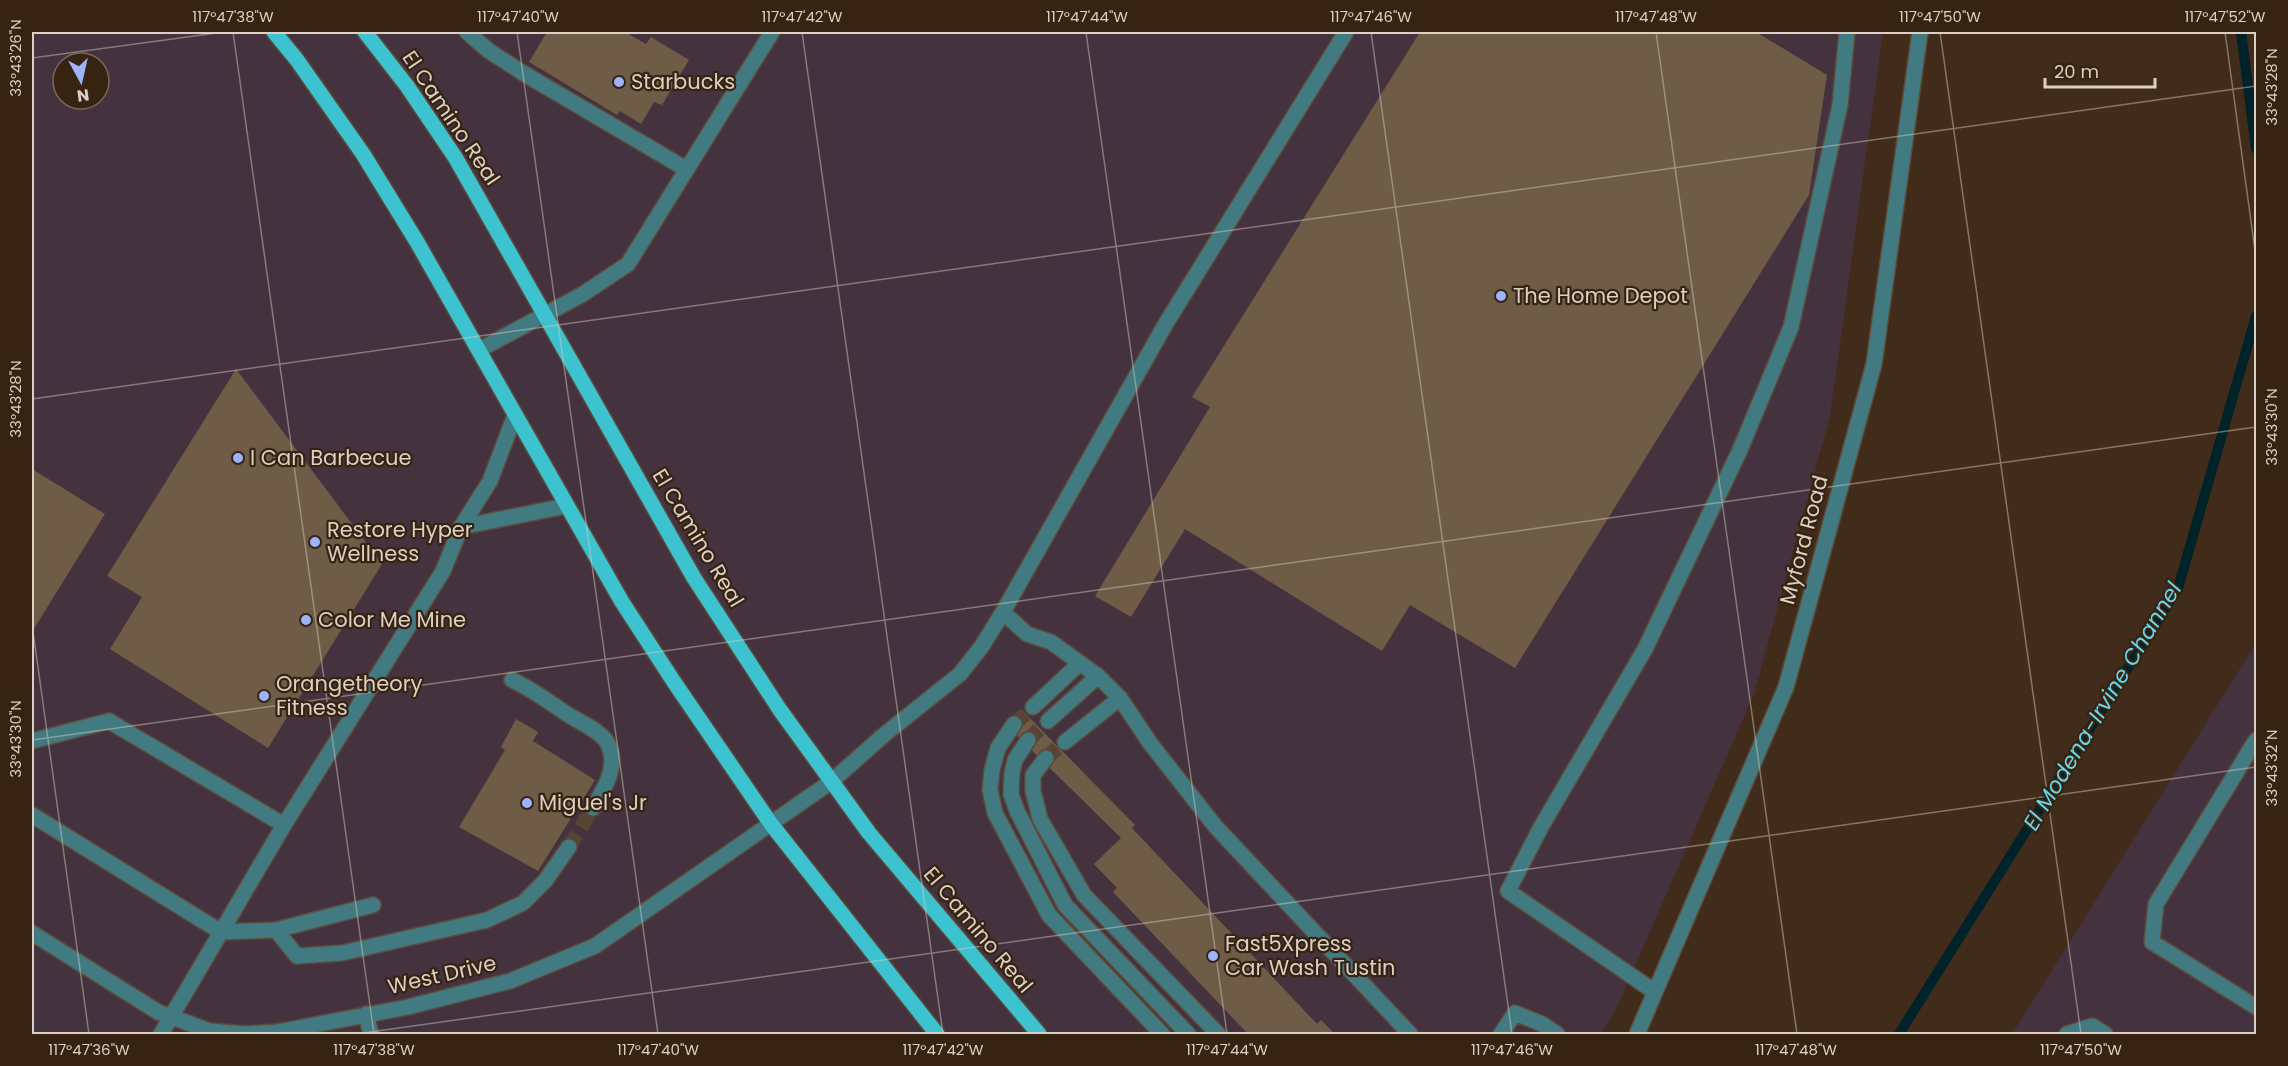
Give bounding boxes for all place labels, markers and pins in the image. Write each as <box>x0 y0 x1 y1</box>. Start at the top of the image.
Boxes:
place label: Starbucks <box>631 67 735 96</box>
marker: Starbucks <box>612 75 626 89</box>
place label: The Home Depot <box>1513 281 1688 310</box>
marker: The Home Depot <box>1494 289 1508 303</box>
place label: I Can Barbecue <box>250 443 412 472</box>
marker: I Can Barbecue <box>231 451 245 465</box>
place label: Restore Hyper Wellness <box>327 515 473 568</box>
marker: Restore Hyper Wellness <box>308 535 322 549</box>
place label: Color Me Mine <box>318 605 466 634</box>
marker: Color Me Mine <box>299 613 313 627</box>
place label: Orangetheory Fitness <box>276 669 423 722</box>
marker: Orangetheory Fitness <box>257 689 271 703</box>
place label: Miguel's Jr <box>539 788 647 817</box>
marker: Miguel's Jr <box>520 796 534 810</box>
place label: Fast5Xpress Car Wash Tustin <box>1225 929 1396 982</box>
marker: Fast5Xpress Car Wash Tustin <box>1206 949 1220 963</box>

